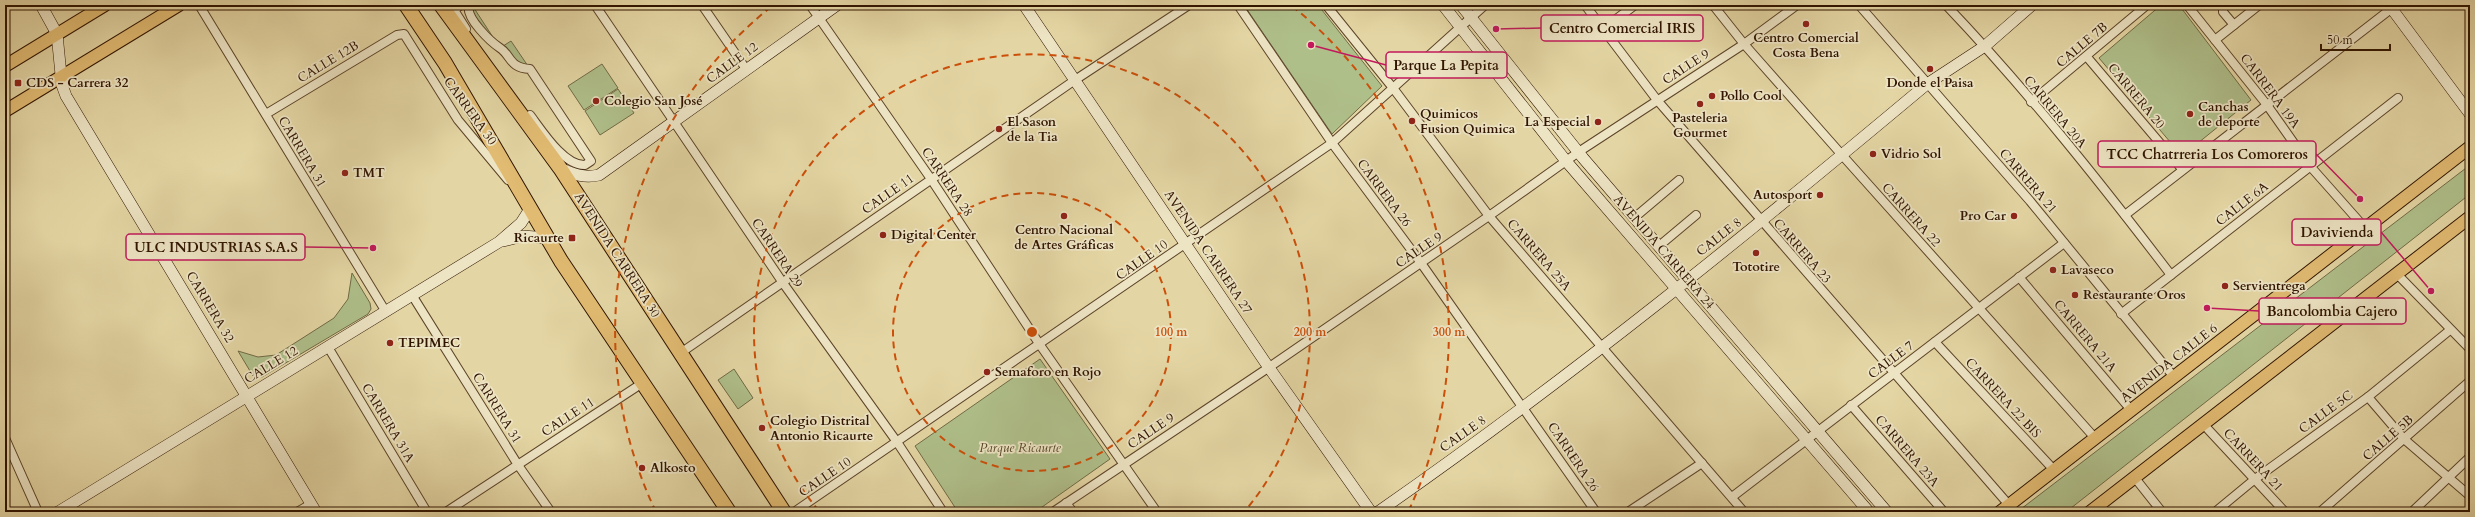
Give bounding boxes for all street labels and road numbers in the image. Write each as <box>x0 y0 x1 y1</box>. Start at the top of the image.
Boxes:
street label: CALLE 7B <box>2052 18 2112 72</box>
street label: CALLE 12B <box>294 37 362 87</box>
street label: CALLE 12 <box>703 38 762 88</box>
street label: CALLE 9 <box>1659 45 1713 89</box>
street label: CARRERA 19A <box>2236 50 2305 133</box>
street label: CARRERA 20 <box>2103 59 2169 133</box>
street label: CARRERA 20A <box>2019 72 2091 153</box>
street label: CARRERA 30 <box>439 73 501 149</box>
street label: CARRERA 31 <box>274 113 330 191</box>
street label: CARRERA 28 <box>917 144 977 220</box>
street label: CARRERA 21 <box>1995 145 2061 217</box>
street label: CARRERA 26 <box>1353 156 1416 231</box>
street label: CALLE 11 <box>858 169 918 219</box>
street label: CALLE 6A <box>2212 177 2273 230</box>
street label: CARRERA 22 <box>1877 179 1945 251</box>
street label: AVENIDA CARRERA 27 <box>1160 186 1256 318</box>
street label: AVENIDA CARRERA 30 <box>570 189 664 321</box>
street label: AVENIDA CARRERA 24 <box>1609 191 1719 313</box>
street label: CALLE 8 <box>1693 214 1745 260</box>
street label: CARRERA 29 <box>747 215 807 292</box>
street label: CARRERA 25A <box>1503 215 1576 295</box>
street label: CARRERA 23 <box>1769 215 1835 287</box>
street label: CALLE 9 <box>1392 228 1446 272</box>
street label: CALLE 10 <box>1112 235 1172 285</box>
street label: CARRERA 32 <box>182 268 239 346</box>
street label: CARRERA 21A <box>2049 296 2121 377</box>
street label: AVENIDA CALLE 6 <box>2117 319 2222 407</box>
street label: CALLE 7 <box>1864 337 1918 383</box>
street label: CALLE 12 <box>241 342 302 388</box>
street label: CARRERA 22 BIS <box>1961 354 2045 442</box>
street label: CARRERA 31 <box>468 369 526 447</box>
street label: CARRERA 31A <box>357 380 419 467</box>
street label: CALLE 5C <box>2295 386 2357 438</box>
street label: CALLE 11 <box>538 393 598 441</box>
street label: CALLE 9 <box>1124 409 1178 453</box>
street label: CALLE 8 <box>1436 411 1490 457</box>
street label: CARRERA 23A <box>1871 411 1944 491</box>
street label: CALLE 5B <box>2359 411 2417 465</box>
street label: CARRERA 26 <box>1543 419 1603 496</box>
street label: CARRERA 21 <box>2219 424 2287 496</box>
street label: CALLE 10 <box>795 453 855 501</box>

